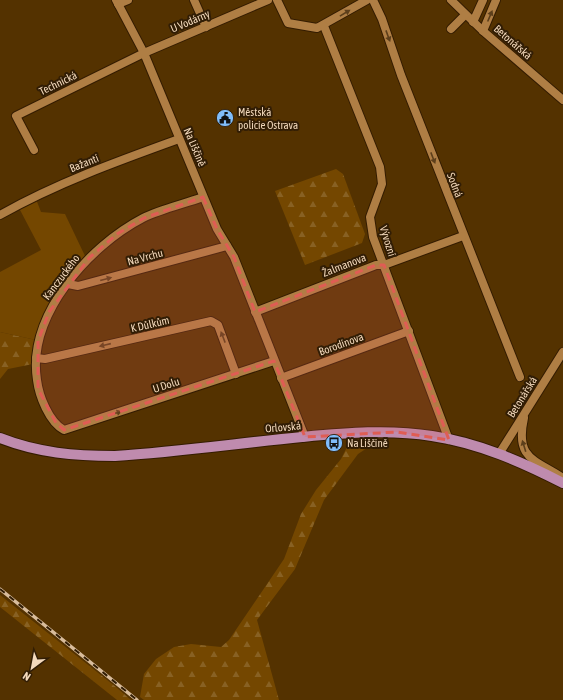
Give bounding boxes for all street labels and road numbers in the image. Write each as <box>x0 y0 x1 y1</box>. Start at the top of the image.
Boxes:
street label: U Vodárny <box>168 7 212 35</box>
street label: Betonářská <box>492 22 534 62</box>
street label: Technická <box>37 69 79 97</box>
street label: Na Liščině <box>182 126 208 168</box>
street label: Bažantí <box>68 152 101 174</box>
street label: Sodná <box>445 171 465 199</box>
street label: Vývozní <box>378 224 398 258</box>
street label: Na Vrchu <box>126 246 164 268</box>
street label: Žalmanova <box>320 251 368 279</box>
street label: Kanczuckého <box>40 252 82 302</box>
street label: K Důlkům <box>129 314 171 334</box>
street label: Borodínova <box>317 330 365 358</box>
street label: Betonářská <box>505 374 539 420</box>
street label: U Dolu <box>151 375 181 395</box>
street label: Orlovská <box>265 419 301 435</box>

